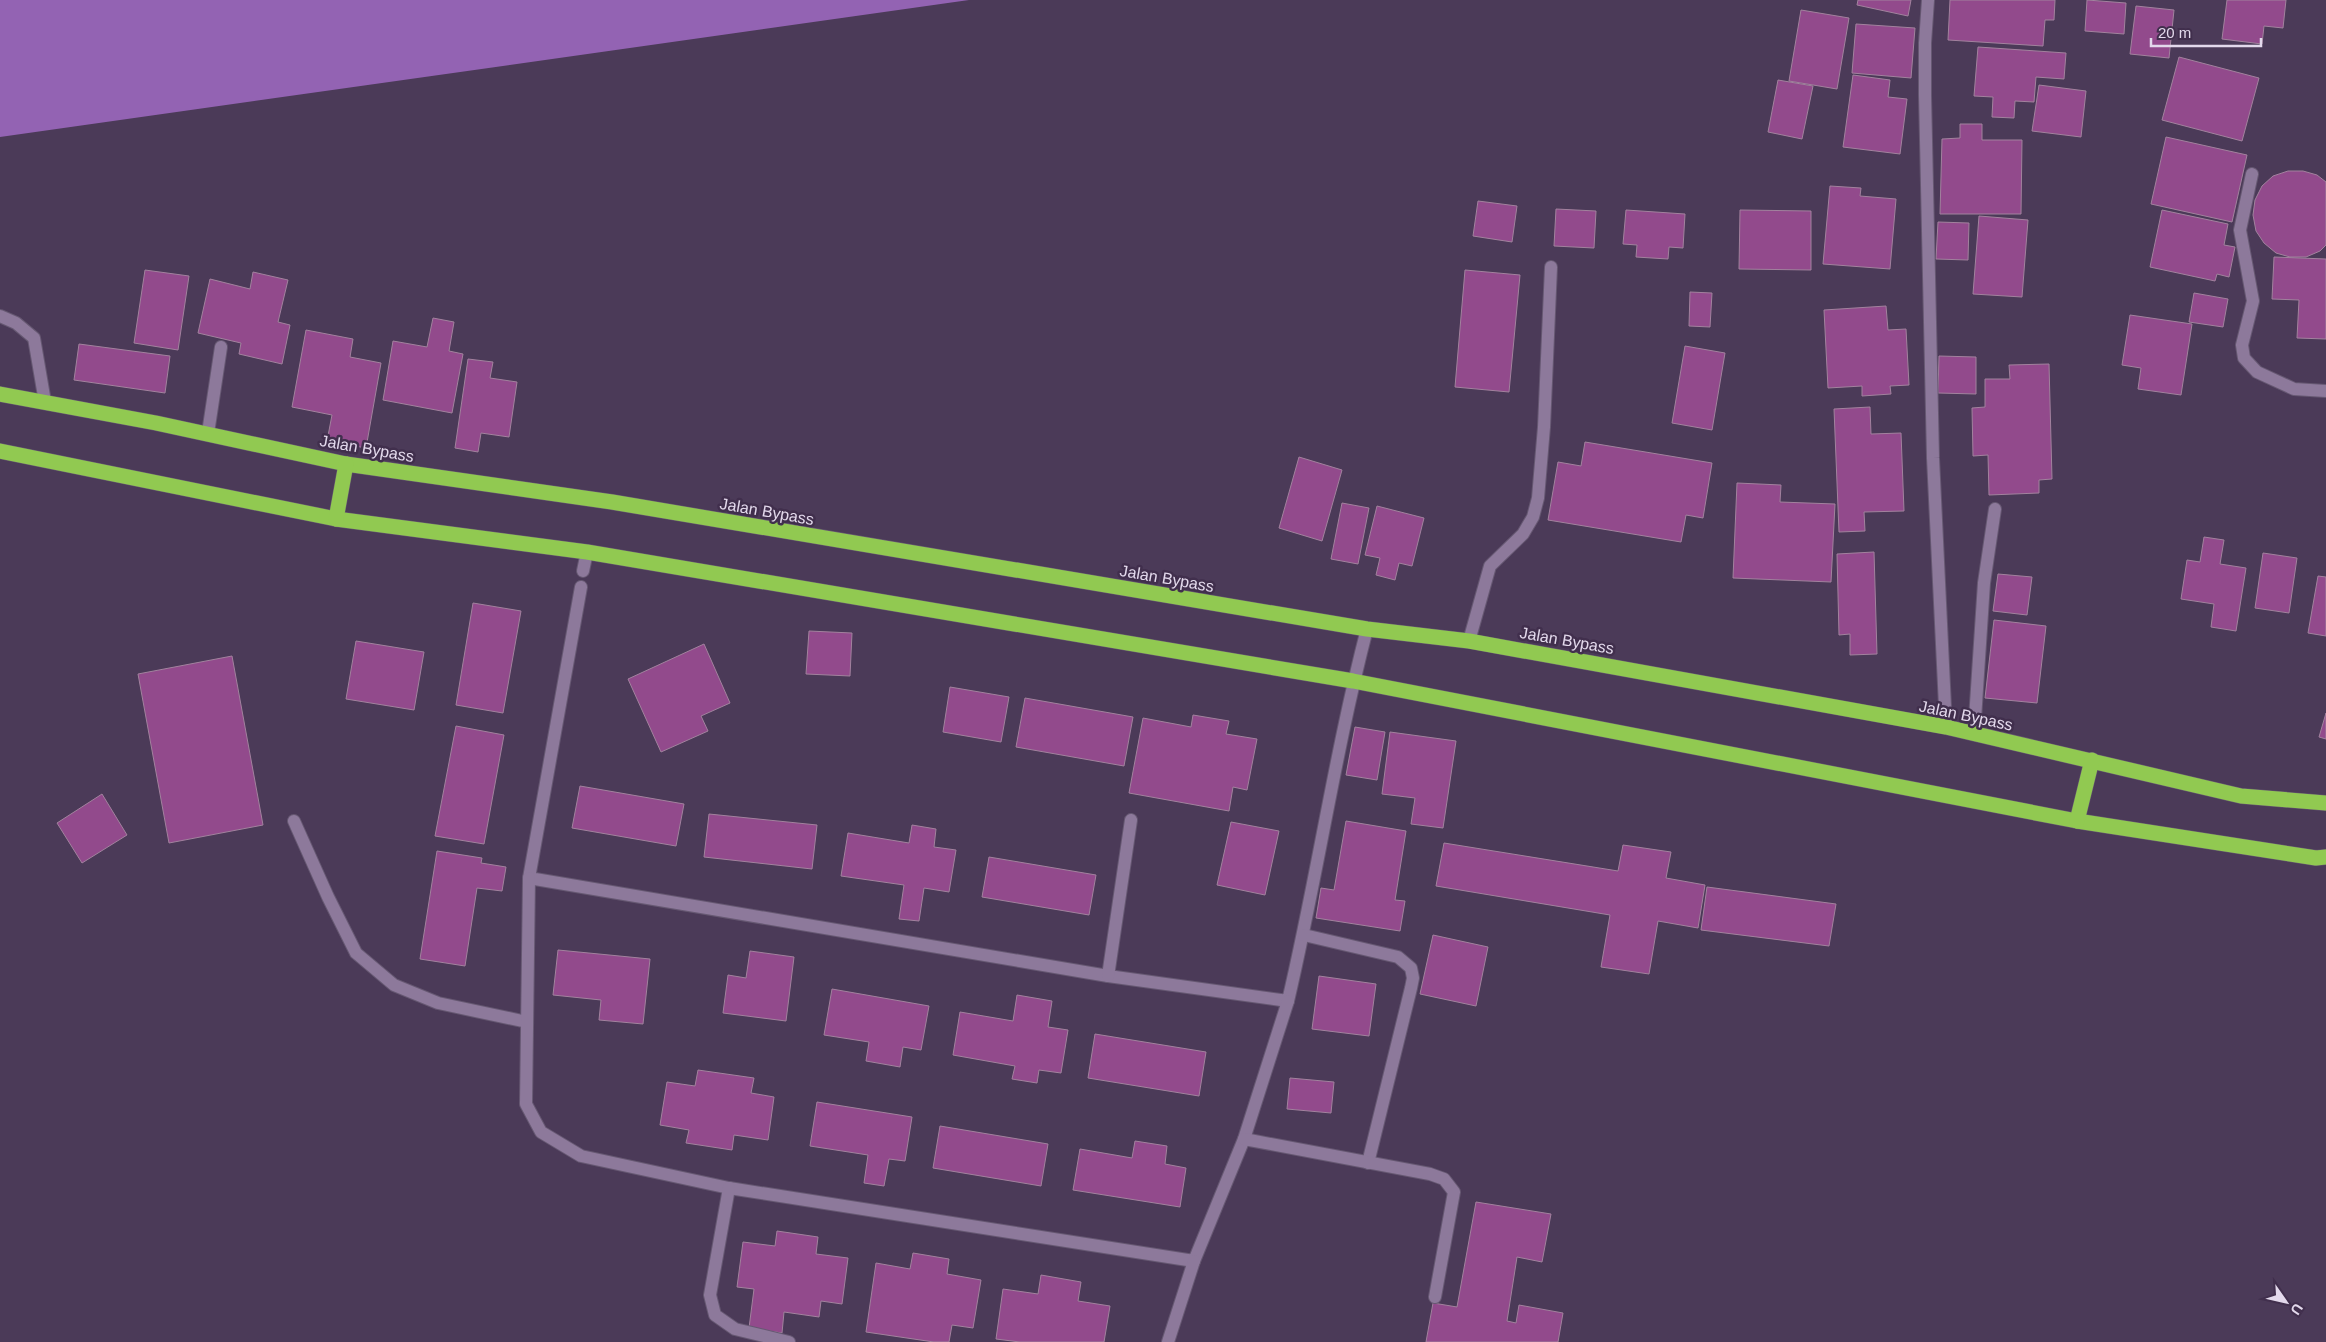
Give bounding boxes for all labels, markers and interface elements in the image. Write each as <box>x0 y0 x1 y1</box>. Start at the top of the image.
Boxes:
scale bar <box>2151 15 2261 47</box>
text: 20 m <box>2158 24 2191 41</box>
street label: Jalan Bypass <box>319 432 415 465</box>
street label: Jalan Bypass <box>719 495 815 528</box>
street label: Jalan Bypass <box>1119 562 1215 595</box>
street label: Jalan Bypass <box>1519 624 1615 657</box>
street label: Jalan Bypass <box>1918 697 2014 734</box>
north arrow <box>2261 1277 2311 1327</box>
text: U <box>2287 1301 2306 1318</box>

